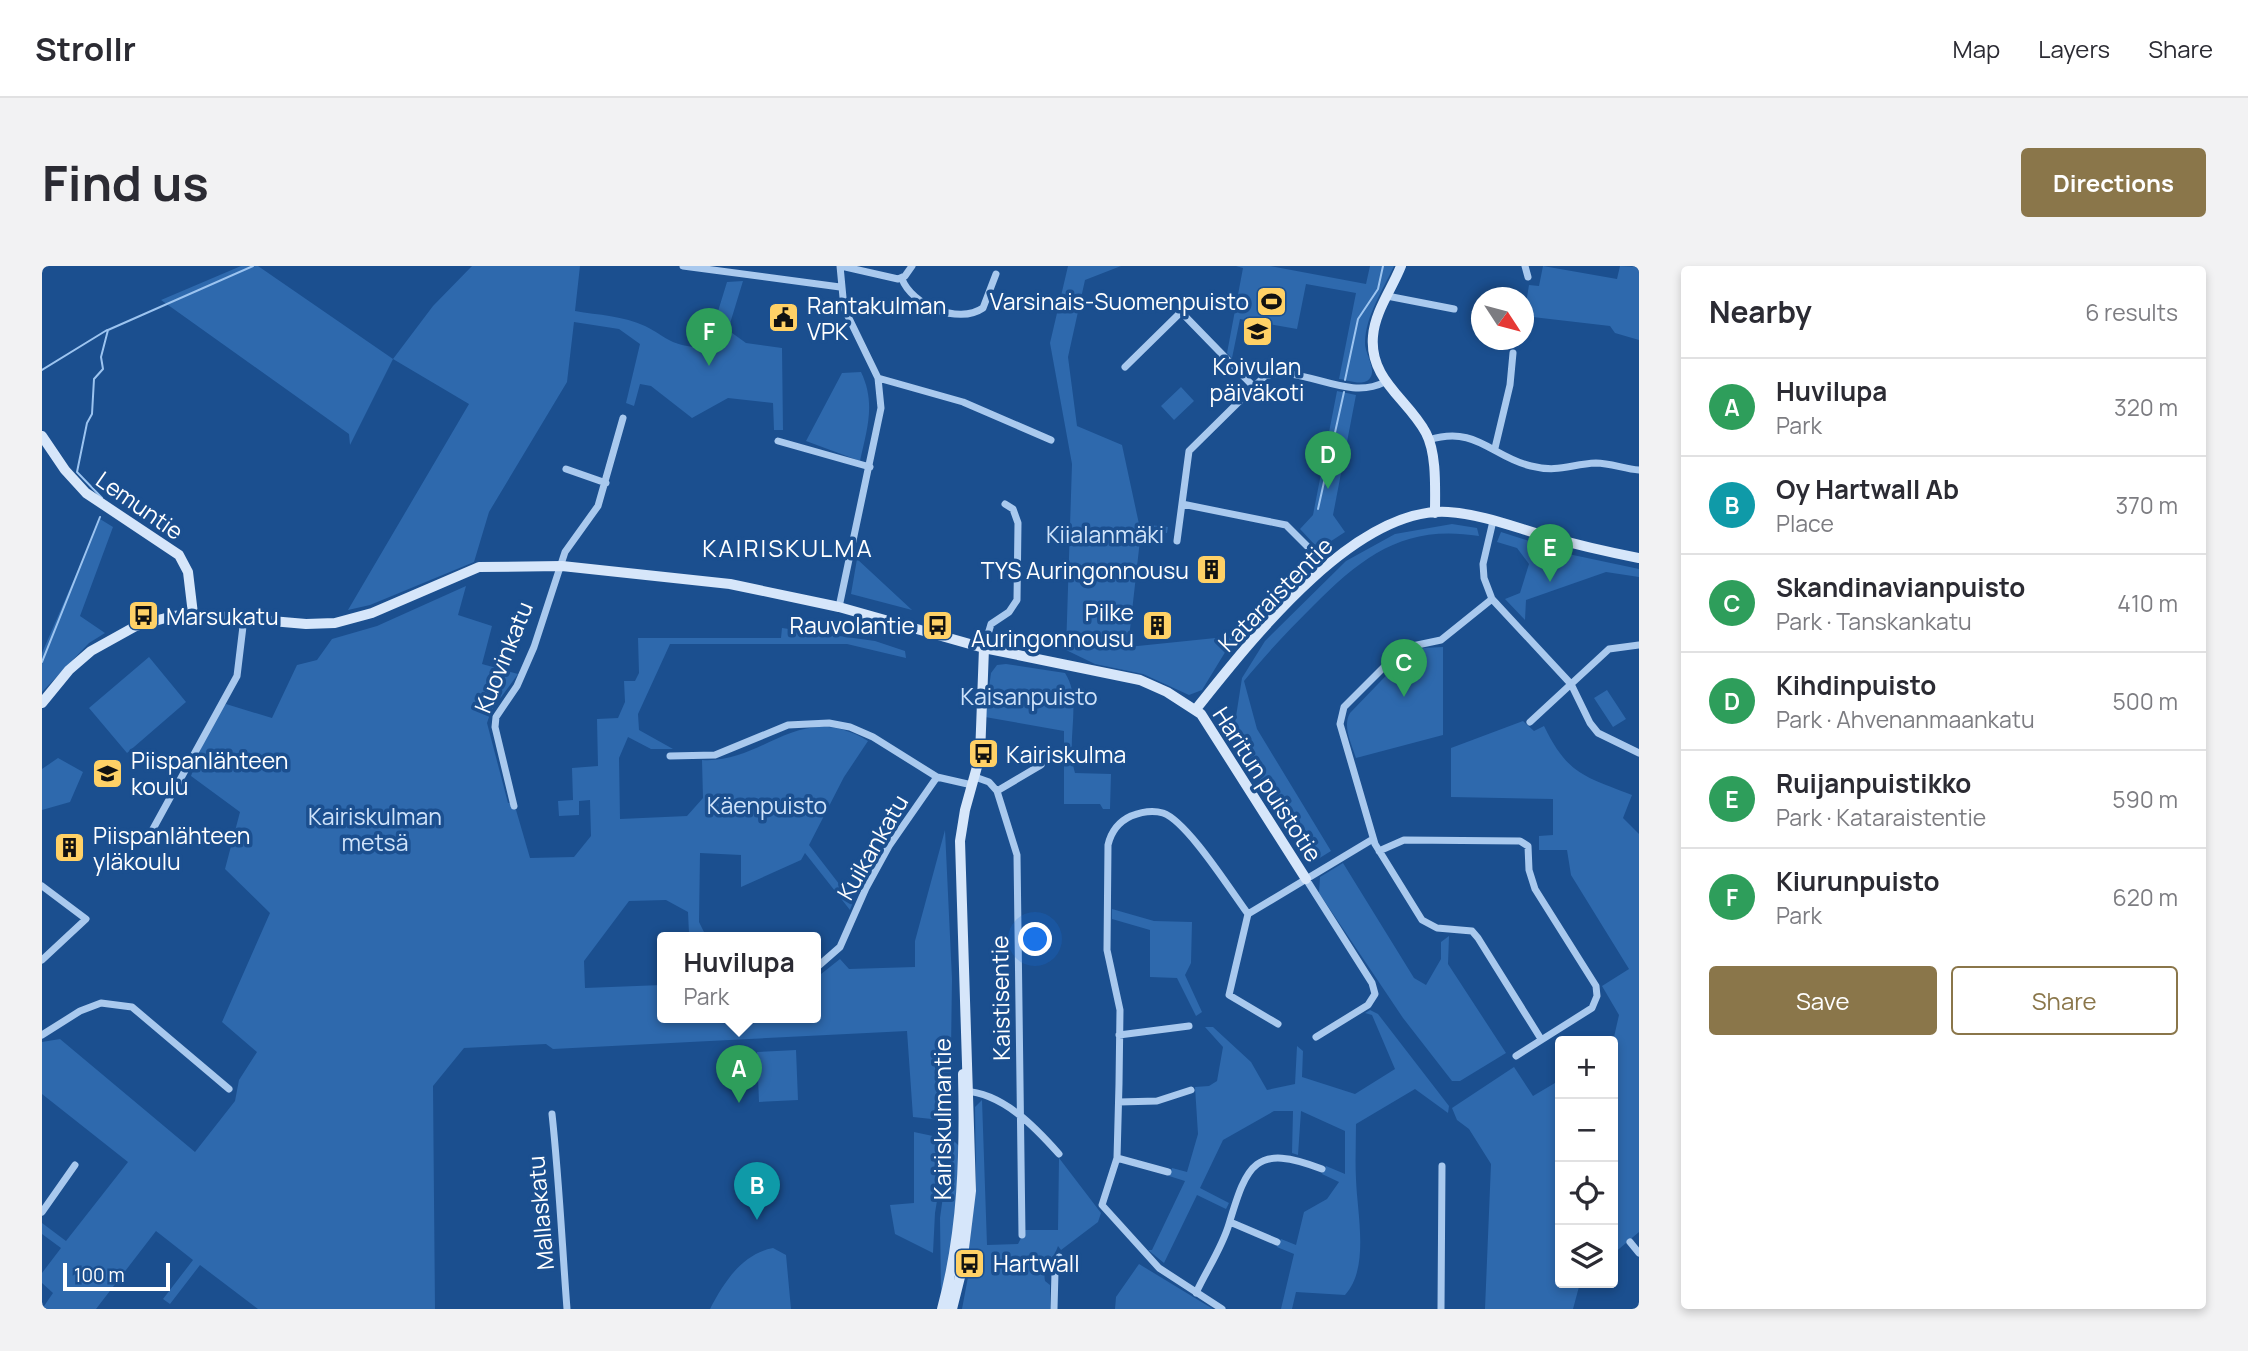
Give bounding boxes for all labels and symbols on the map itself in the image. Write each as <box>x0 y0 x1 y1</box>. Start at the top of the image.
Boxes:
sports icon: Varsinais-Suomenpuisto <box>1255 284 1289 318</box>
place label: Varsinais-Suomenpuisto <box>990 285 1249 317</box>
north arrow <box>1471 287 1534 350</box>
place label: Rantakulman VPK <box>807 289 946 347</box>
public building icon: Rantakulman VPK <box>767 301 801 335</box>
pin: F <box>686 308 732 366</box>
school or university icon: Koivulan päiväkoti <box>1240 315 1274 349</box>
place label: Koivulan päiväkoti <box>1210 350 1304 408</box>
pin: D <box>1305 431 1351 489</box>
street label: Lemuntie <box>90 463 190 547</box>
park label: Kiialanmäki <box>1046 518 1164 550</box>
pin: E <box>1527 524 1573 582</box>
street label: Kataraistentie <box>1211 530 1339 658</box>
district label: KAIRISKULMA <box>702 531 874 564</box>
building icon: TYS Auringonnousu <box>1195 553 1229 587</box>
place label: TYS Auringonnousu <box>981 554 1189 586</box>
place label: Pilke Auringonnousu <box>971 596 1134 654</box>
street label: Kuovinkatu <box>466 597 540 717</box>
bus stop icon: Marsukatu <box>126 599 160 633</box>
place label: Marsukatu <box>166 600 279 632</box>
bus stop icon: Rauvolantie <box>921 608 955 642</box>
building icon: Pilke Auringonnousu <box>1140 608 1174 642</box>
place label: Rauvolantie <box>789 609 915 641</box>
pin: C <box>1381 639 1427 697</box>
park label: Kaisanpuisto <box>960 680 1098 712</box>
street label: Haritun puistotie <box>1206 700 1330 868</box>
bus stop icon: Kairiskulma <box>966 737 1000 771</box>
place label: Kairiskulma <box>1006 738 1126 770</box>
place label: Piispanlähteen koulu <box>131 744 289 802</box>
school or university icon: Piispanlähteen koulu <box>91 756 125 790</box>
street label: Kuikankatu <box>829 788 915 906</box>
park label: Käenpuisto <box>707 789 827 821</box>
park label: Kairiskulman metsä <box>308 800 442 858</box>
place label: Piispanlähteen yläkoulu <box>93 819 251 877</box>
building icon: Piispanlähteen yläkoulu <box>53 831 87 865</box>
your location <box>1018 922 1052 956</box>
street label: Kaistisentie <box>983 935 1017 1061</box>
street label: Kairiskulmantie <box>926 1038 958 1200</box>
pin: A <box>716 1045 762 1103</box>
street label: Mallaskatu <box>519 1154 561 1272</box>
pin: B <box>734 1162 780 1220</box>
bus stop icon: Hartwall <box>953 1246 987 1280</box>
place label: Hartwall <box>993 1247 1080 1279</box>
scale bar <box>63 1260 170 1292</box>

